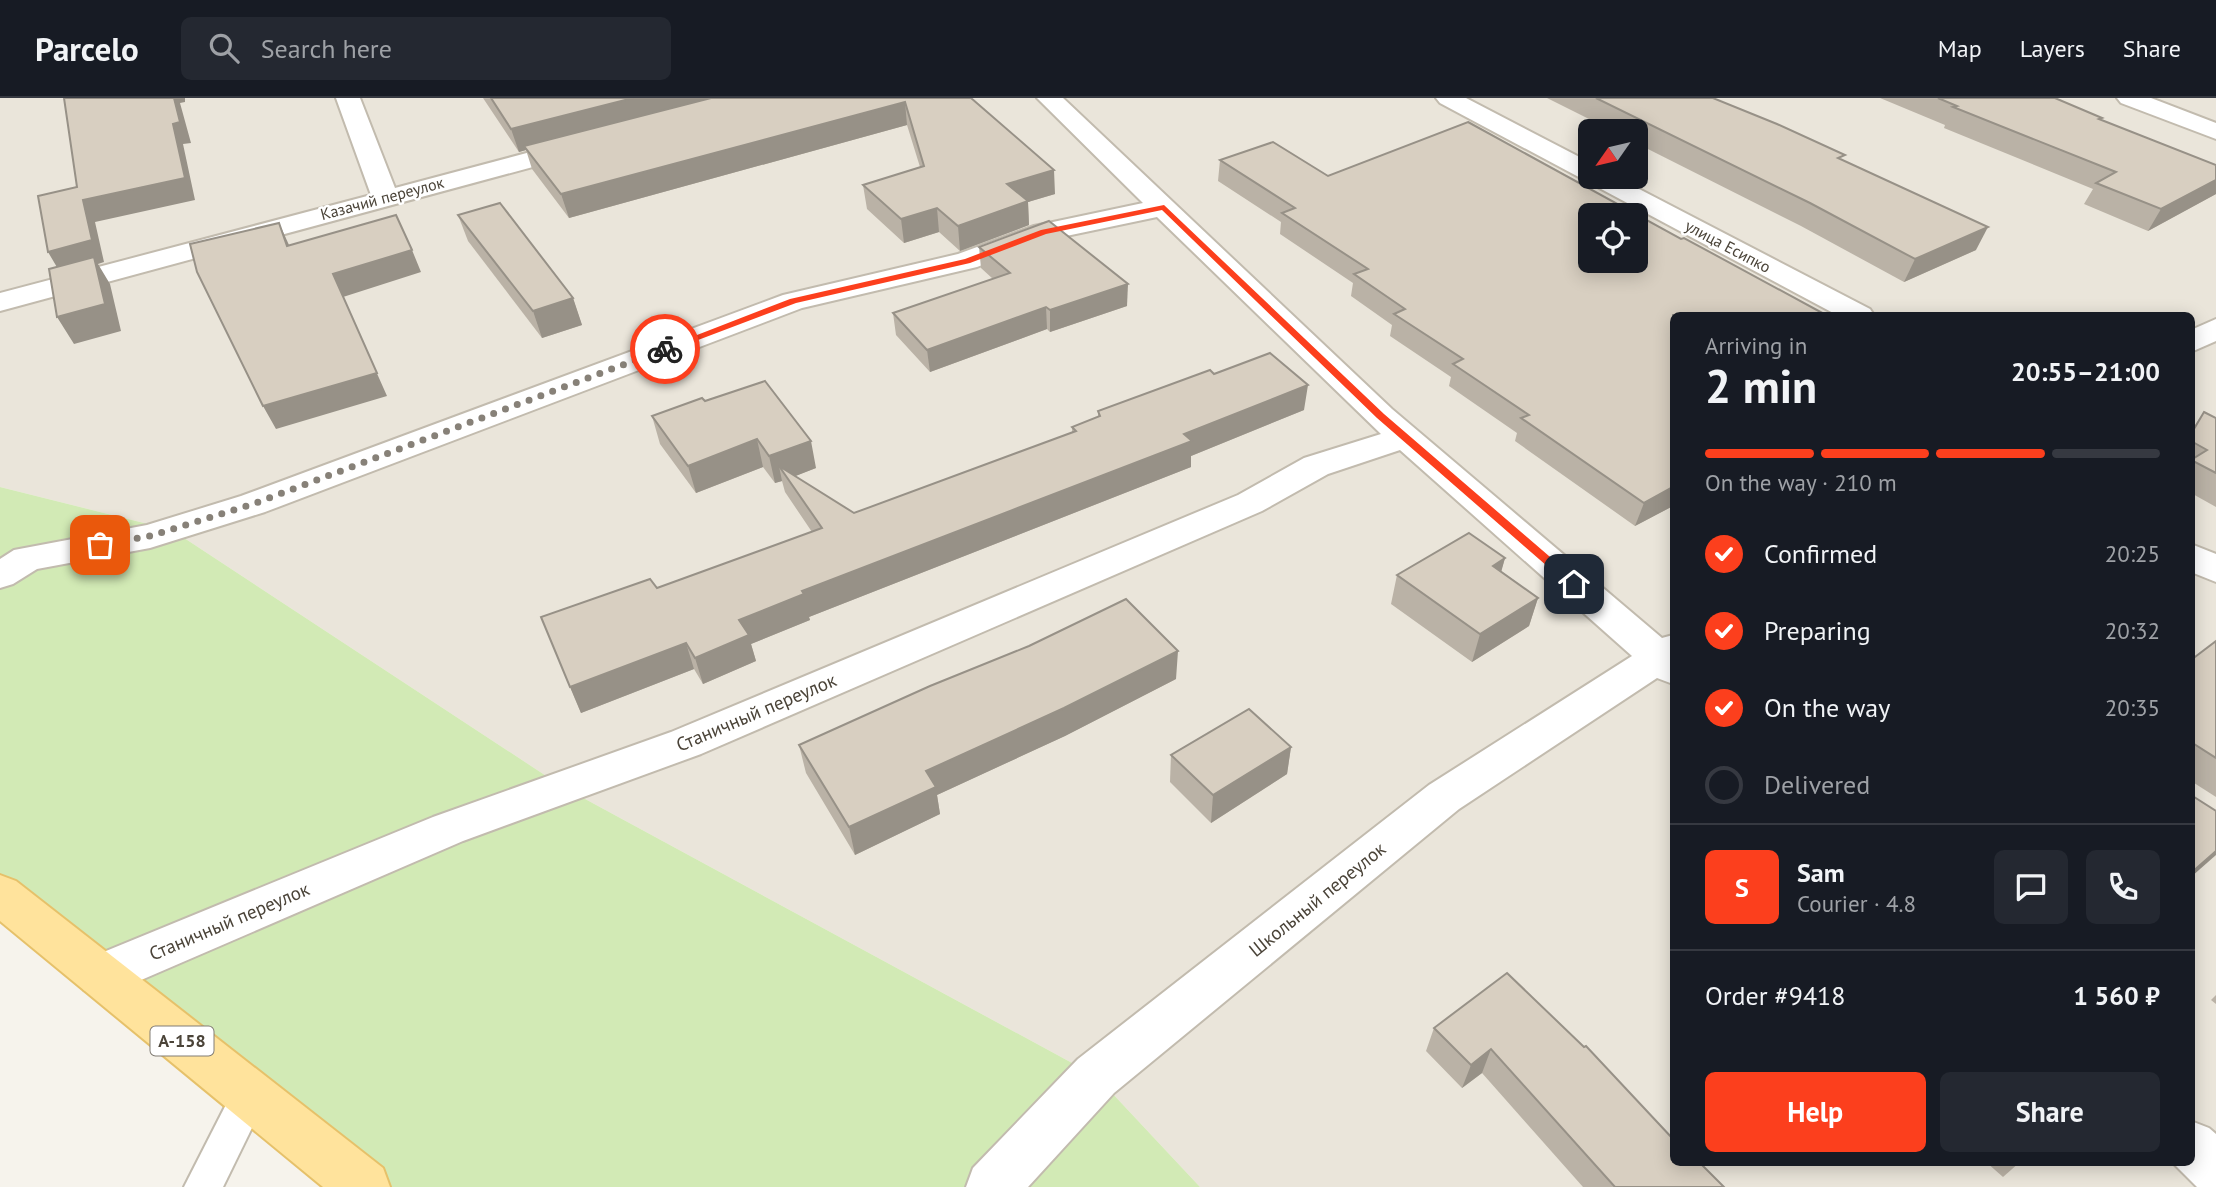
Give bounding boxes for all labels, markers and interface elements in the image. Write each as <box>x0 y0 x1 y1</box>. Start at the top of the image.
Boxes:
search box <box>181 17 671 80</box>
text: Parcelo <box>35 27 139 70</box>
icon: search <box>205 29 243 67</box>
text: Search here <box>261 32 392 65</box>
text: Map <box>1938 33 1982 64</box>
text: Layers <box>2020 33 2085 64</box>
text: Share <box>2123 33 2181 64</box>
north arrow <box>1578 119 1648 189</box>
map controls <box>1578 119 1648 273</box>
street label: Казачий переулок <box>318 172 446 224</box>
button: locate <box>1578 203 1648 273</box>
street label: улица Есипко <box>1682 215 1774 277</box>
courier <box>630 314 700 384</box>
icon: bike <box>646 330 684 368</box>
text: Arriving in <box>1705 331 1807 360</box>
text: 20:55–21:00 <box>2011 355 2160 388</box>
text: 2 min <box>1705 356 1817 416</box>
text: On the way · 210 m <box>1705 468 1897 497</box>
pin <box>70 515 130 575</box>
icon: bag <box>81 526 119 564</box>
icon: check <box>1705 535 1743 573</box>
text: Confirmed <box>1764 537 1877 570</box>
text: 20:25 <box>2105 539 2160 568</box>
pin <box>1544 554 1604 614</box>
icon: home <box>1555 565 1593 603</box>
icon: check <box>1705 612 1743 650</box>
text: Preparing <box>1764 614 1871 647</box>
text: 20:32 <box>2105 616 2160 645</box>
street label: Станичный переулок <box>672 667 840 757</box>
icon: check <box>1705 689 1743 727</box>
text: On the way <box>1764 691 1890 724</box>
text: 20:35 <box>2105 693 2160 722</box>
text: Delivered <box>1764 768 1870 801</box>
street label: Школьный переулок <box>1244 836 1390 962</box>
button: chat <box>1994 850 2068 924</box>
button: phone <box>2086 850 2160 924</box>
text: Sam <box>1797 856 1845 889</box>
text: S <box>1735 871 1749 904</box>
street label: Станичный переулок <box>145 876 313 966</box>
text: Courier · 4.8 <box>1797 889 1916 918</box>
text: Order #9418 <box>1705 979 1845 1012</box>
text: 1 560 ₽ <box>2073 979 2160 1012</box>
road number: А-158 <box>150 1026 214 1056</box>
button: Help <box>1705 1072 1926 1152</box>
button: Share <box>1940 1072 2160 1152</box>

